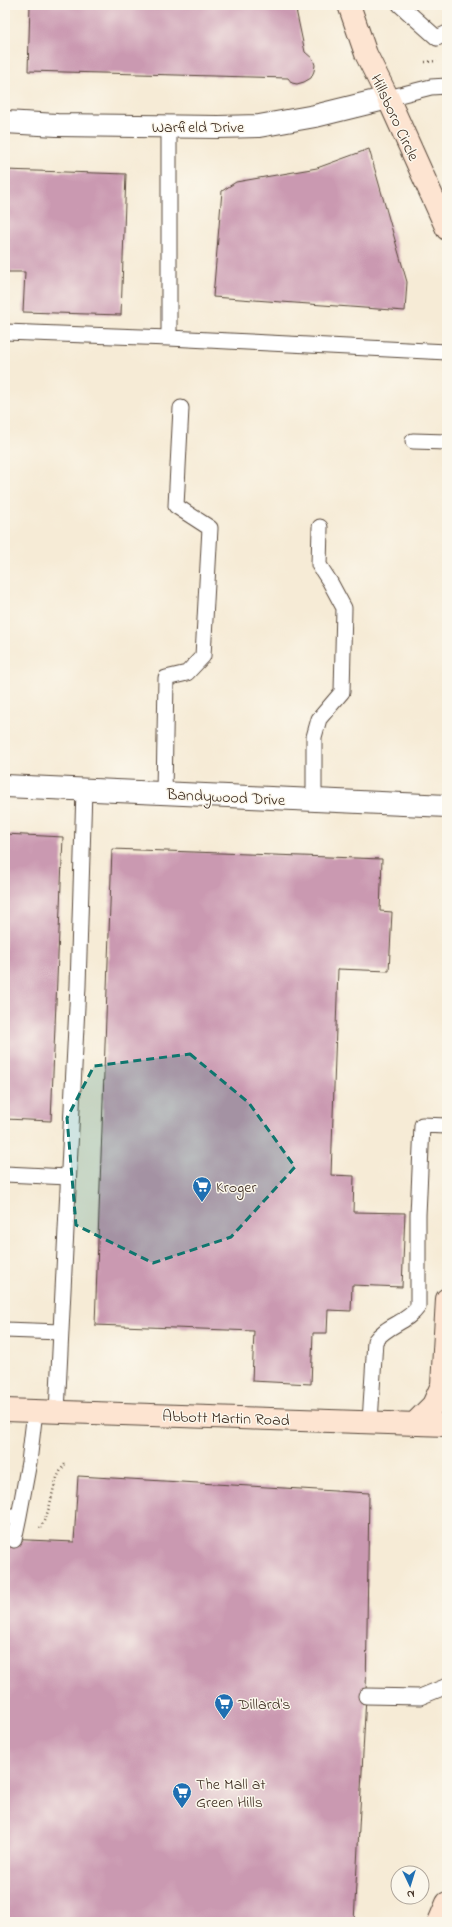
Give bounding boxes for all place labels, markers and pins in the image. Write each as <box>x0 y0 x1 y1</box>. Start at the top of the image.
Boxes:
supermarket icon: Kroger <box>191 1175 213 1203</box>
place label: Kroger <box>216 1176 256 1200</box>
supermarket icon: Dillard's <box>213 1692 235 1720</box>
place label: Dillard's <box>237 1693 290 1717</box>
place label: The Mall at Green Hills <box>196 1773 266 1815</box>
supermarket icon: The Mall at Green Hills <box>171 1781 193 1809</box>

